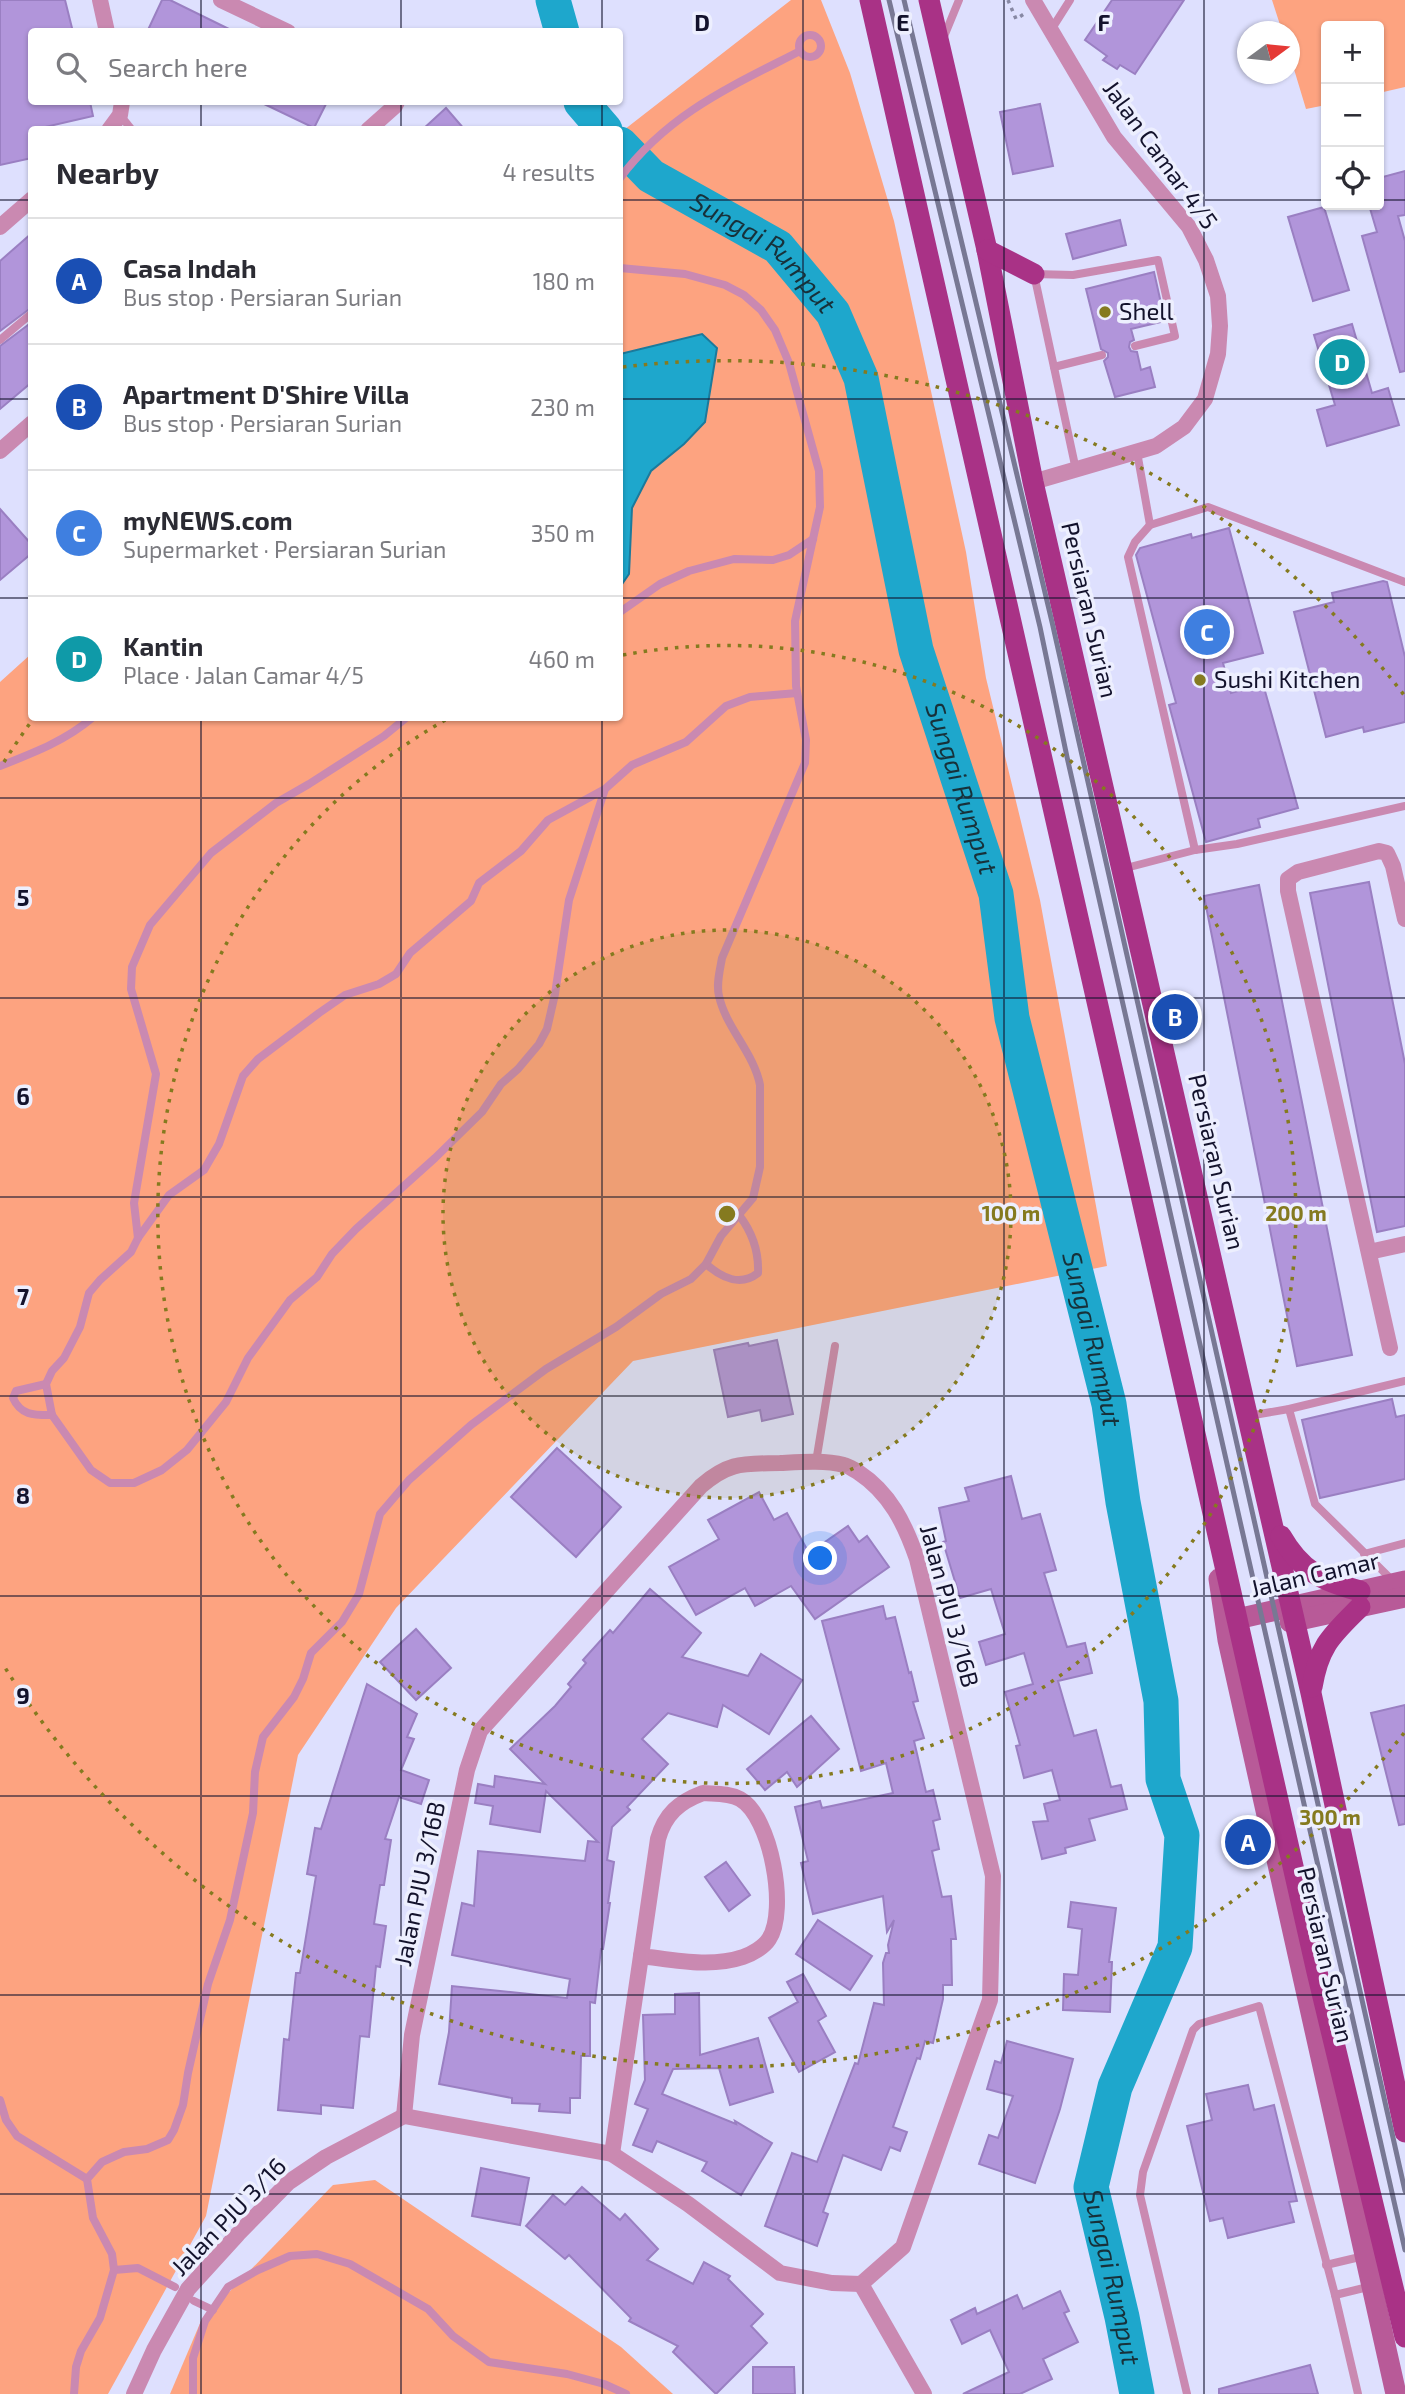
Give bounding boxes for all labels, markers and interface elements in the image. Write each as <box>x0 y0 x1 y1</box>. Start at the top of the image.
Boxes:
text: D <box>694 8 710 36</box>
text: E <box>896 8 910 36</box>
text: F <box>1098 8 1111 36</box>
north arrow <box>1237 21 1300 84</box>
map controls <box>1321 21 1384 210</box>
button: + <box>1321 21 1384 84</box>
search box <box>28 28 623 105</box>
icon: search <box>52 48 90 86</box>
text: Search here <box>108 51 248 82</box>
street label: Jalan Camar 4/5 <box>1098 74 1225 234</box>
button: − <box>1321 84 1384 147</box>
button: locate <box>1321 147 1384 210</box>
text: Nearby <box>56 154 159 190</box>
text: 4 results <box>503 158 595 186</box>
water label: Sungai Rumput <box>686 184 843 319</box>
text: Casa Indah <box>123 252 257 283</box>
text: A <box>71 267 87 295</box>
text: 180 m <box>533 267 595 295</box>
text: Bus stop · Persiaran Surian <box>123 283 402 311</box>
place label: Shell <box>1119 296 1174 325</box>
marker: Shell <box>1097 304 1113 320</box>
pin: D <box>1319 336 1365 388</box>
text: Apartment D'Shire Villa <box>123 378 409 409</box>
text: B <box>72 393 86 421</box>
text: 230 m <box>530 393 595 421</box>
text: Bus stop · Persiaran Surian <box>123 409 402 437</box>
text: myNEWS.com <box>123 504 293 535</box>
text: C <box>72 519 86 547</box>
text: 350 m <box>531 519 595 547</box>
street label: Persiaran Surian <box>1056 519 1125 701</box>
text: Supermarket · Persiaran Surian <box>123 535 446 563</box>
pin: C <box>1184 606 1230 658</box>
text: Kantin <box>123 630 203 661</box>
text: D <box>71 645 87 673</box>
text: 460 m <box>529 645 595 673</box>
text: Place · Jalan Camar 4/5 <box>123 661 364 689</box>
place label: Sushi Kitchen <box>1214 664 1360 693</box>
marker: Sushi Kitchen <box>1192 672 1208 688</box>
water label: Sungai Rumput <box>920 698 1006 878</box>
text: 5 <box>17 883 29 911</box>
pin: B <box>1152 991 1198 1043</box>
street label: Persiaran Surian <box>1183 1071 1252 1253</box>
text: 6 <box>16 1082 30 1110</box>
text: 100 m <box>982 1200 1040 1225</box>
text: 200 m <box>1265 1200 1327 1225</box>
centre of rings <box>715 1202 739 1226</box>
water label: Sungai Rumput <box>1057 1248 1129 1429</box>
text: 7 <box>17 1282 29 1310</box>
text: 8 <box>16 1481 30 1509</box>
street label: Jalan PJU 3/16B <box>915 1521 986 1690</box>
your location <box>803 1541 837 1575</box>
street label: Jalan Camar <box>1247 1545 1382 1602</box>
text: 9 <box>16 1681 30 1709</box>
street label: Jalan PJU 3/16B <box>387 1799 450 1969</box>
text: 300 m <box>1299 1804 1361 1829</box>
pin: A <box>1225 1816 1271 1868</box>
street label: Persiaran Surian <box>1292 1864 1361 2046</box>
street label: Jalan PJU 3/16 <box>164 2151 291 2281</box>
water label: Sungai Rumput <box>1078 2186 1148 2368</box>

